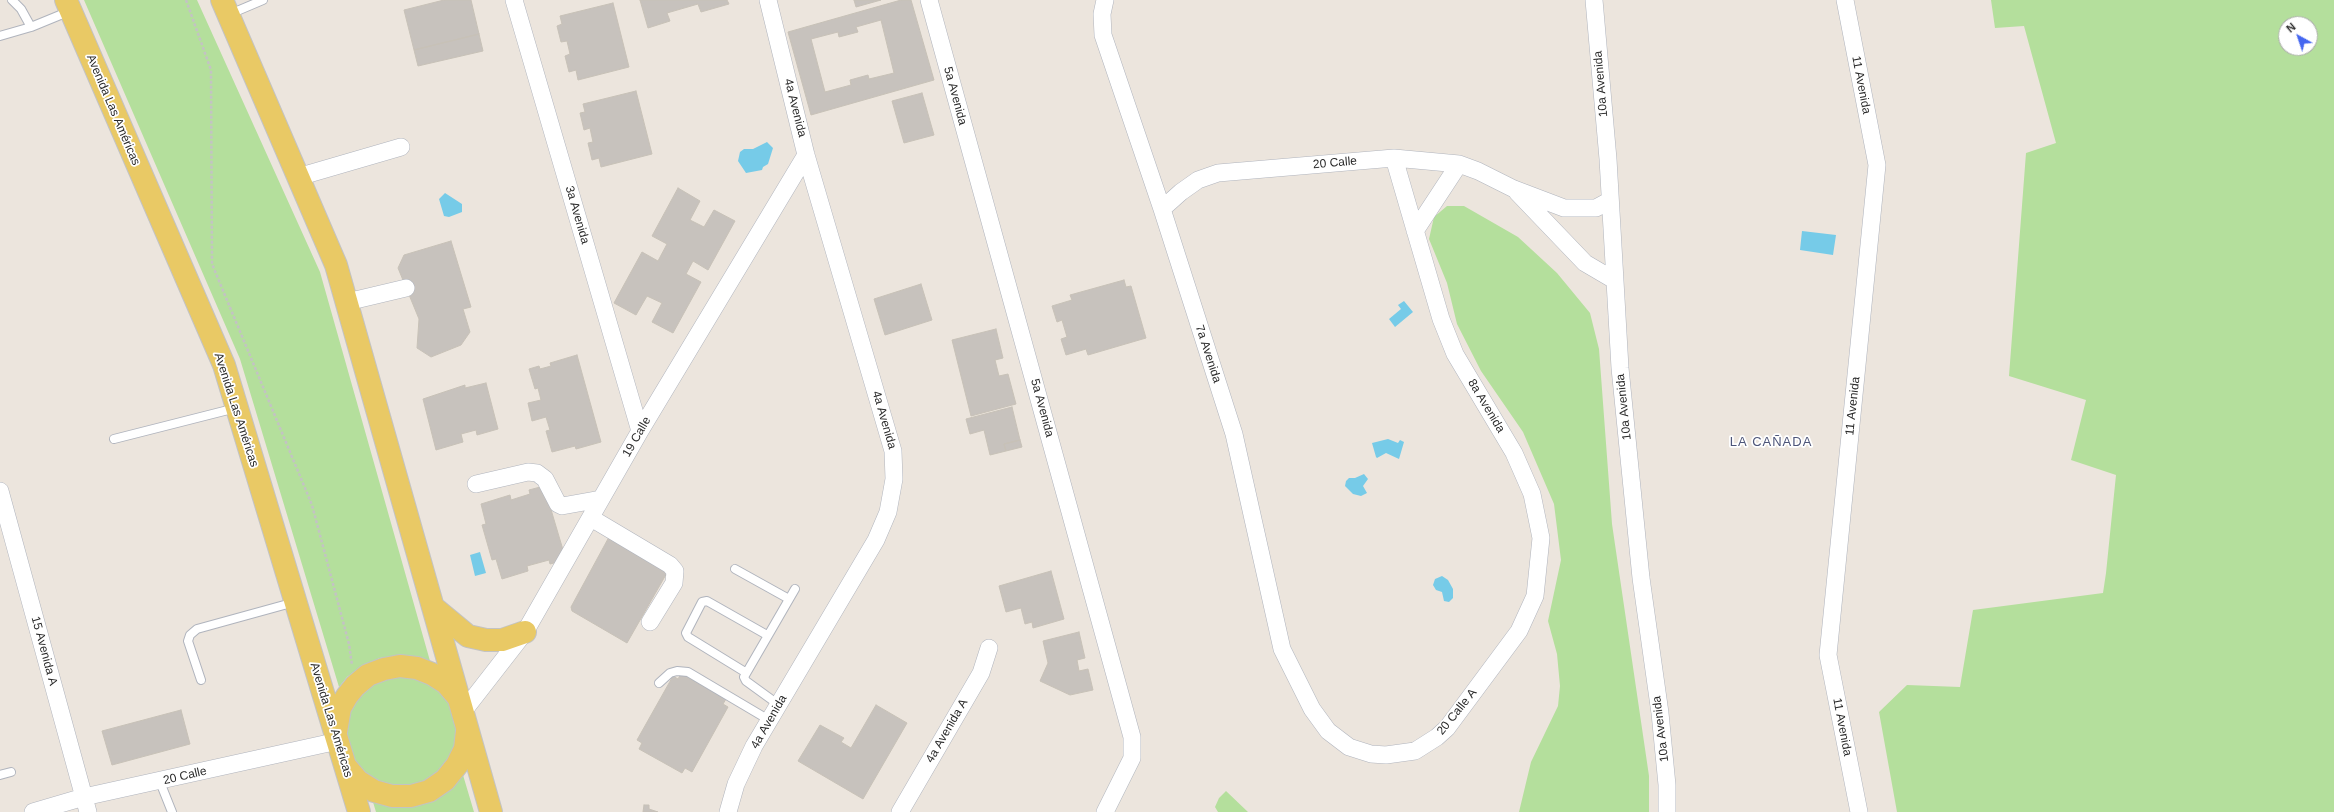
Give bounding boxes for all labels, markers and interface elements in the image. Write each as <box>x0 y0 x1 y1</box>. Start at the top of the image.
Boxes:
north arrow <box>2278 16 2318 56</box>
text: N <box>2284 20 2298 35</box>
street label: 10a Avenida <box>1591 50 1611 118</box>
street label: Avenida Las Américas <box>83 52 143 168</box>
street label: 11 Avenida <box>1848 55 1874 115</box>
street label: 5a Avenida <box>940 65 970 127</box>
street label: 4a Avenida <box>781 77 809 139</box>
street label: 20 Calle <box>1312 154 1358 172</box>
street label: 3a Avenida <box>562 184 592 246</box>
street label: 7a Avenida <box>1192 323 1224 385</box>
street label: Avenida Las Américas <box>211 351 261 469</box>
street label: 10a Avenida <box>1613 373 1635 441</box>
street label: 11 Avenida <box>1843 376 1863 436</box>
street label: 5a Avenida <box>1027 377 1057 439</box>
street label: 8a Avenida <box>1464 377 1508 435</box>
street label: 4a Avenida <box>869 389 899 451</box>
street label: 19 Calle <box>620 414 654 460</box>
district label: LA CAÑADA <box>1730 434 1812 450</box>
street label: 15 Avenida A <box>28 615 60 687</box>
street label: Avenida Las Américas <box>307 661 355 779</box>
street label: 20 Calle A <box>1434 686 1480 738</box>
street label: 4a Avenida <box>748 692 790 752</box>
street label: 10a Avenida <box>1650 695 1672 763</box>
street label: 4a Avenida A <box>923 697 971 765</box>
street label: 11 Avenida <box>1829 697 1855 757</box>
street label: 20 Calle <box>162 764 208 788</box>

